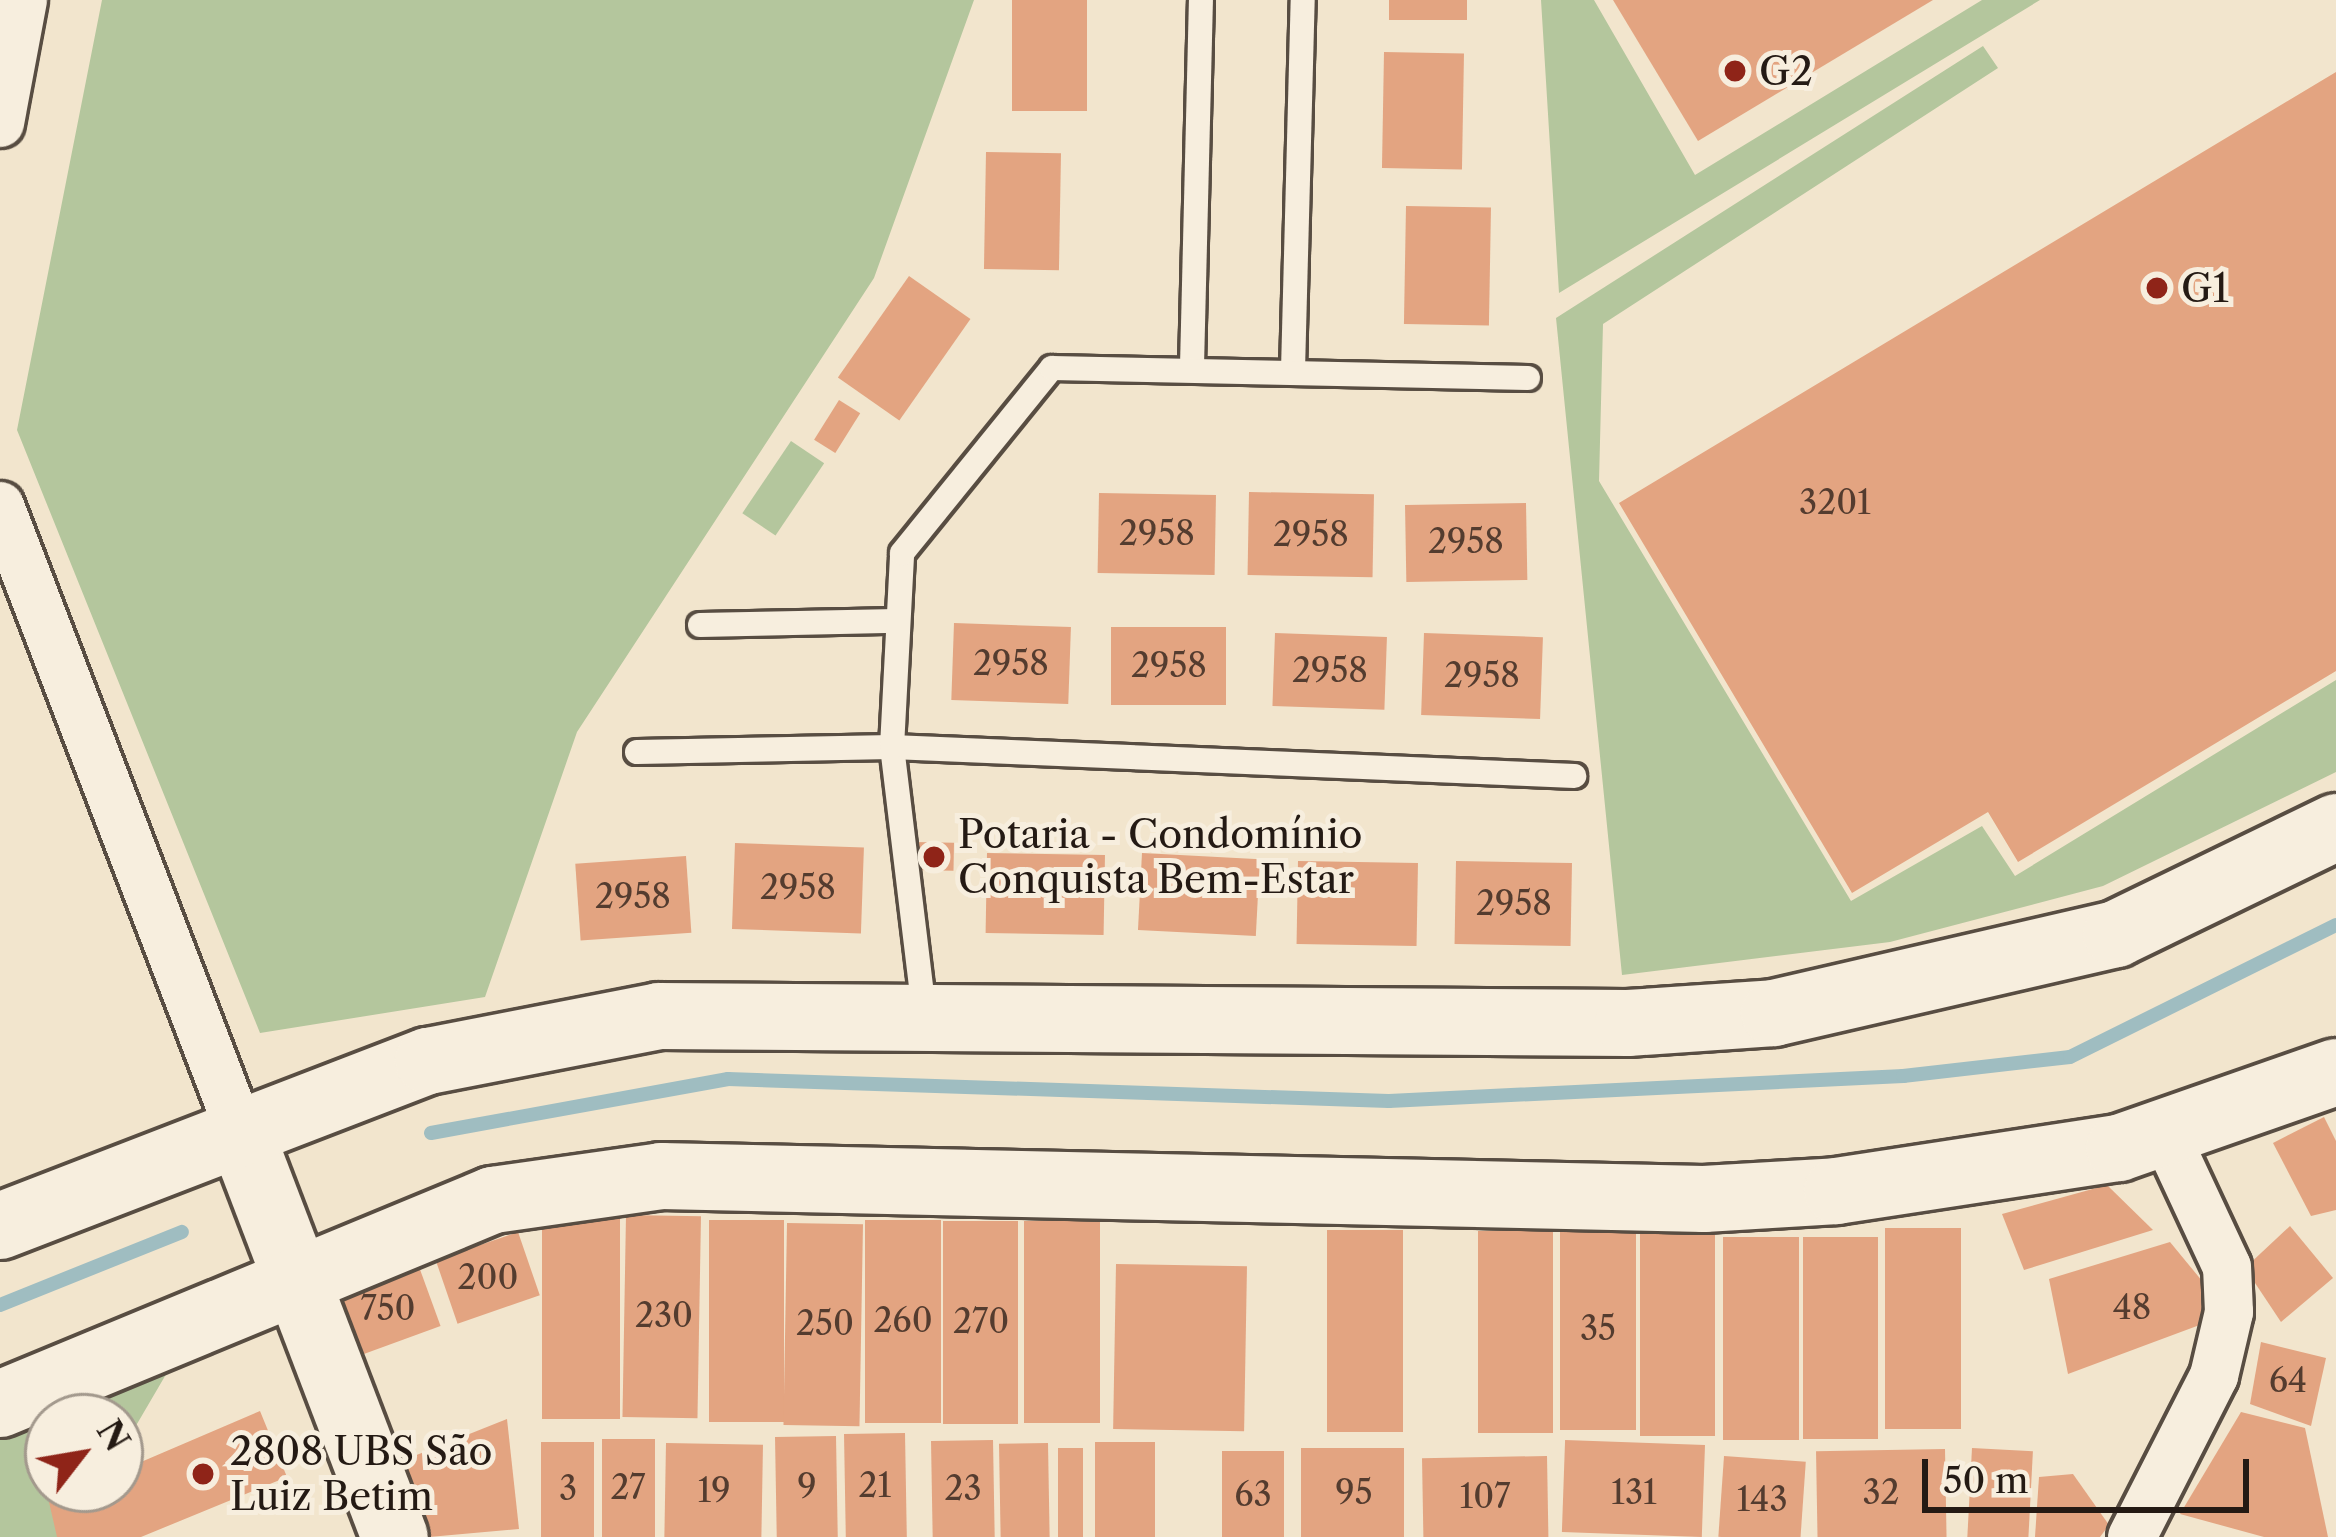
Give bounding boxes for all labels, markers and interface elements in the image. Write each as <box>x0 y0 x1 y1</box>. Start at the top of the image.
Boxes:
place label: G2 <box>1759 48 1813 94</box>
marker: G2 <box>1722 58 1748 84</box>
place label: G1 <box>2181 265 2229 311</box>
marker: G1 <box>2144 275 2170 301</box>
house number: 3201 <box>1799 483 1871 523</box>
house number: 2958 <box>1119 514 1195 554</box>
house number: 2958 <box>1273 515 1349 555</box>
house number: 2958 <box>1428 522 1504 562</box>
house number: 2958 <box>973 644 1049 684</box>
house number: 2958 <box>1131 646 1207 686</box>
house number: 2958 <box>1292 651 1368 691</box>
house number: 2958 <box>1444 656 1520 696</box>
place label: Potaria - Condomínio Conquista Bem-Estar <box>958 812 1363 903</box>
marker: Potaria - Condomínio Conquista Bem-Estar <box>921 844 947 870</box>
house number: 2958 <box>760 868 836 908</box>
house number: 2958 <box>595 877 671 917</box>
house number: 2958 <box>1476 884 1552 924</box>
house number: 200 <box>458 1258 518 1298</box>
house number: 48 <box>2113 1288 2151 1328</box>
house number: 750 <box>360 1289 416 1329</box>
house number: 230 <box>635 1296 693 1336</box>
house number: 260 <box>873 1301 933 1341</box>
house number: 270 <box>953 1302 1009 1342</box>
house number: 250 <box>796 1304 854 1344</box>
house number: 35 <box>1580 1309 1616 1349</box>
house number: 64 <box>2269 1361 2307 1401</box>
north arrow <box>24 1393 144 1513</box>
text: N <box>88 1413 138 1459</box>
place label: 2808 UBS São Luiz Betim <box>230 1429 493 1520</box>
scale bar <box>1928 1435 2255 1509</box>
marker: 2808 UBS São Luiz Betim <box>187 1458 219 1490</box>
text: 50 m <box>1943 1458 2028 1502</box>
house number: 21 <box>859 1466 891 1506</box>
house number: 9 <box>797 1467 817 1507</box>
house number: 27 <box>610 1468 646 1508</box>
house number: 3 <box>559 1469 577 1509</box>
house number: 23 <box>944 1469 982 1509</box>
house number: 19 <box>697 1471 731 1511</box>
house number: 95 <box>1335 1473 1373 1513</box>
house number: 131 <box>1611 1473 1657 1513</box>
house number: 32 <box>1862 1473 1900 1513</box>
house number: 63 <box>1234 1475 1272 1515</box>
house number: 107 <box>1459 1477 1511 1517</box>
house number: 143 <box>1736 1480 1788 1520</box>

